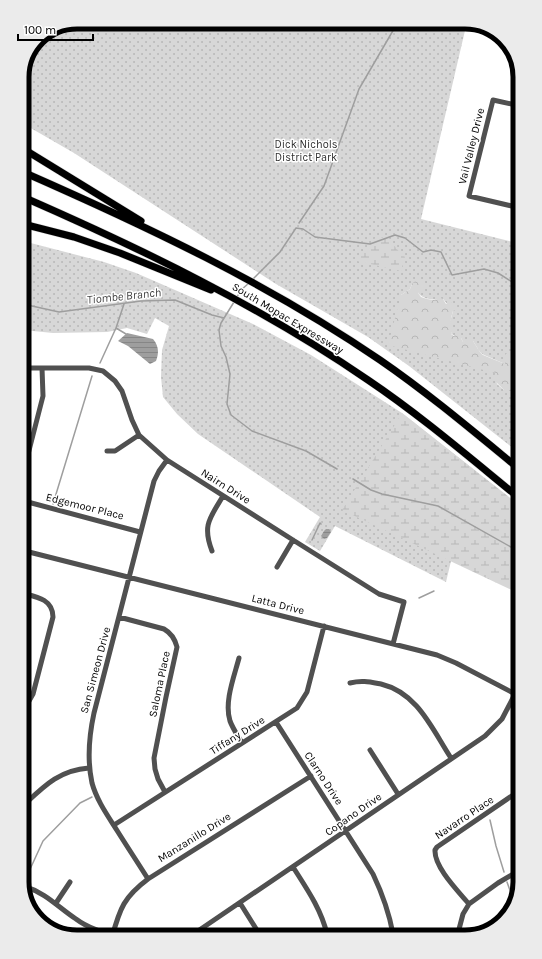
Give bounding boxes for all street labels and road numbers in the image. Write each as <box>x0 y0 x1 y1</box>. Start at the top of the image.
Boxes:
street label: Vail Valley Drive <box>456 106 487 186</box>
street label: South Mopac Expressway <box>230 280 346 357</box>
street label: Nairn Drive <box>199 466 253 507</box>
street label: Edgemoor Place <box>44 490 126 523</box>
street label: Latta Drive <box>250 592 306 617</box>
street label: San Simeon Drive <box>78 625 113 715</box>
street label: Saloma Place <box>146 649 173 718</box>
street label: Tiffany Drive <box>207 713 267 757</box>
street label: Clarno Drive <box>302 749 346 808</box>
street label: Copano Drive <box>322 790 384 839</box>
street label: Navarro Place <box>432 793 497 842</box>
street label: Manzanillo Drive <box>155 810 233 865</box>

